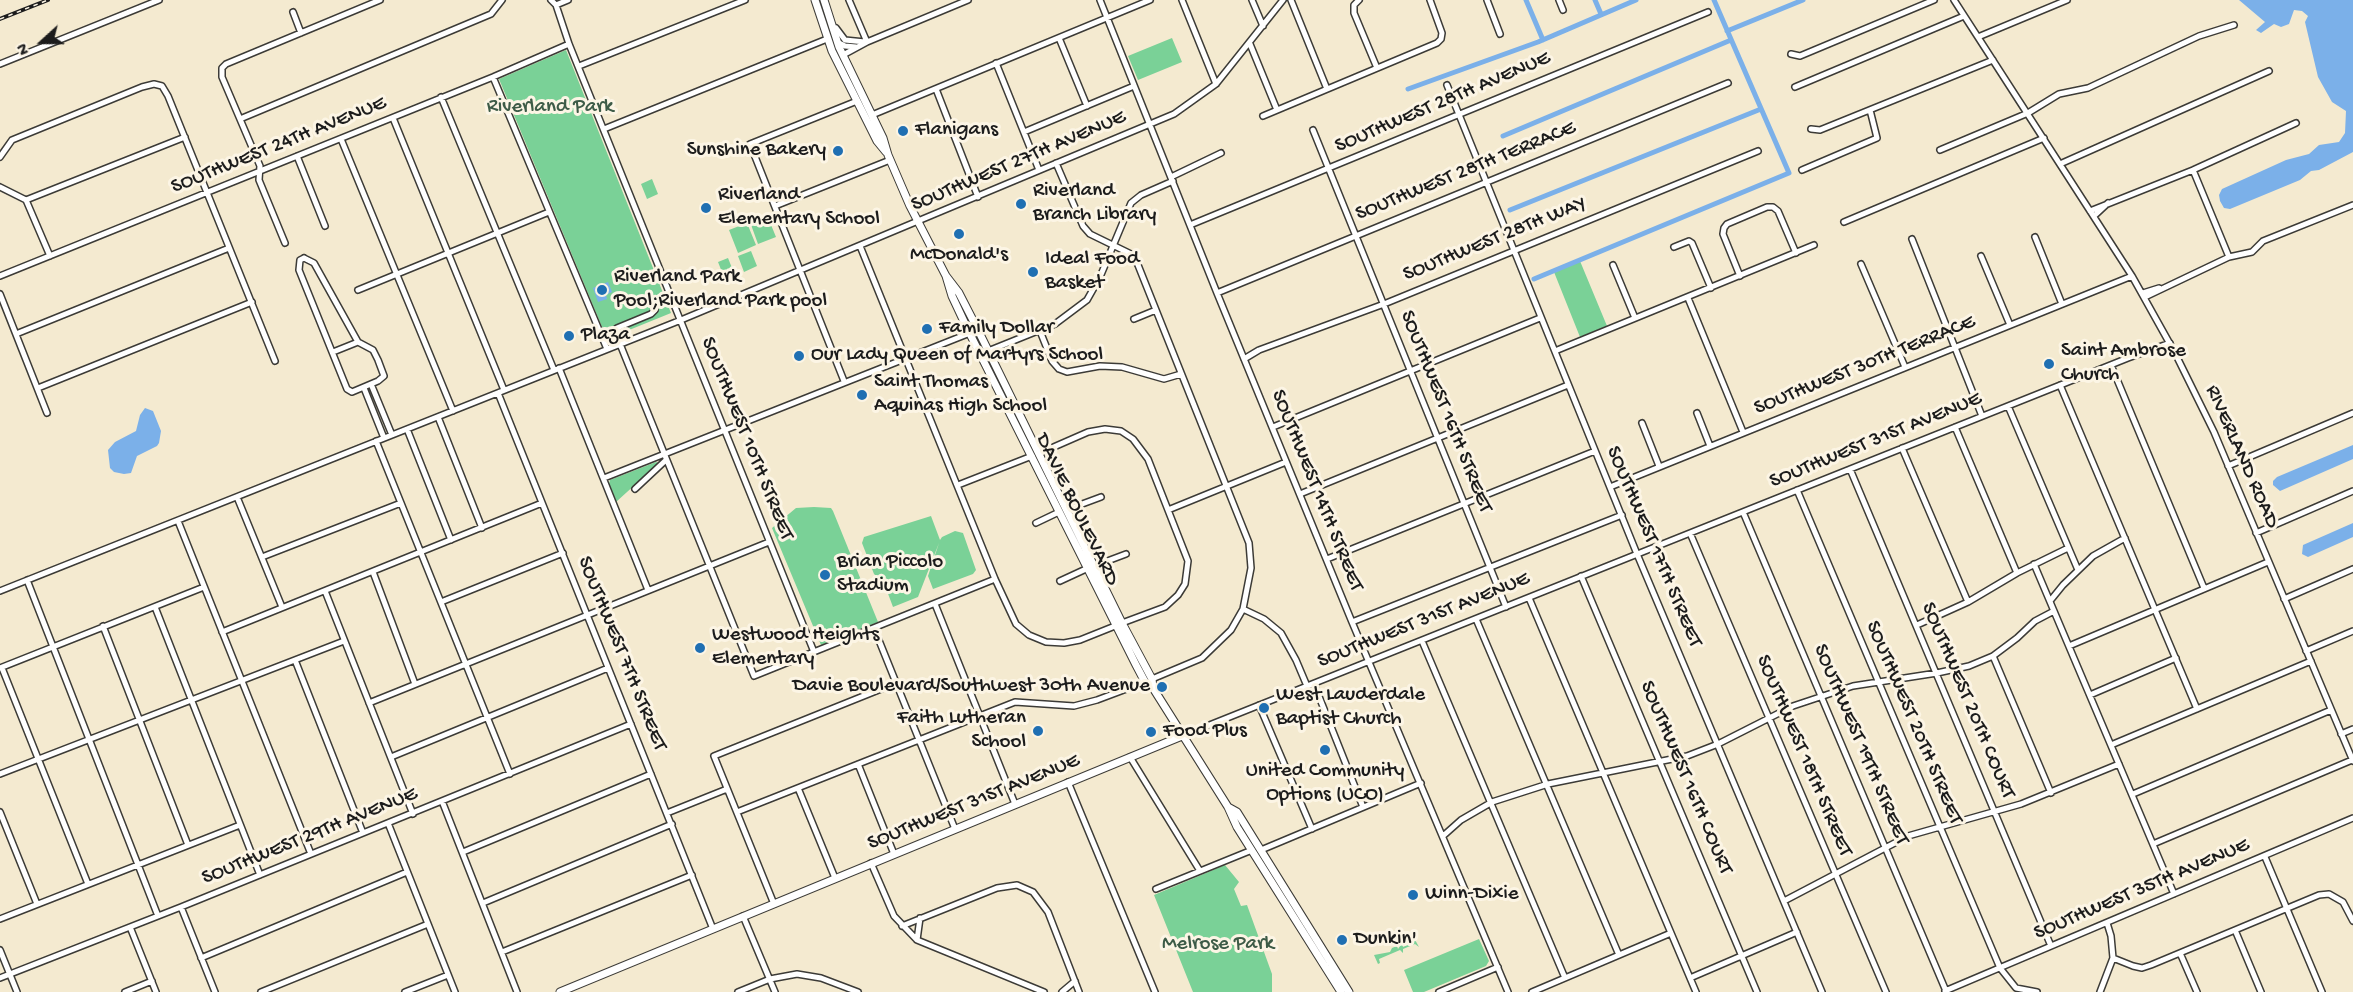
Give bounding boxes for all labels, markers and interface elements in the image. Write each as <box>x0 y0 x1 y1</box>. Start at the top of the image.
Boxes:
north arrow <box>12 12 72 72</box>
text: N <box>14 40 35 57</box>
street label: SOUTHWEST 28TH AVENUE <box>1332 46 1554 160</box>
street label: SOUTHWEST 24TH AVENUE <box>168 91 390 201</box>
park label: Riverland Park <box>487 95 613 121</box>
street label: SOUTHWEST 27TH AVENUE <box>908 105 1130 219</box>
street label: SOUTHWEST 28TH TERRACE <box>1352 116 1580 228</box>
place label: Flanigans <box>915 118 998 144</box>
marker: Flanigans <box>896 124 910 138</box>
place label: Sunshine Bakery <box>687 138 826 164</box>
marker: Sunshine Bakery <box>831 144 845 158</box>
place label: Riverland Branch Library <box>1033 179 1156 229</box>
place label: Riverland Elementary School <box>718 183 880 233</box>
street label: SOUTHWEST 28TH WAY <box>1400 192 1590 288</box>
marker: Riverland Branch Library <box>1014 197 1028 211</box>
marker: Riverland Elementary School <box>699 201 713 215</box>
marker: McDonald's <box>952 227 966 241</box>
place label: McDonald's <box>910 243 1008 269</box>
place label: Ideal Food Basket <box>1045 247 1139 297</box>
place label: Riverland Park Pool;Riverland Park pool <box>614 265 827 315</box>
marker: Ideal Food Basket <box>1026 265 1040 279</box>
marker: Riverland Park Pool;Riverland Park pool <box>595 283 609 297</box>
street label: SOUTHWEST 16TH STREET <box>1393 307 1497 517</box>
street label: SOUTHWEST 30TH TERRACE <box>1751 310 1979 422</box>
place label: Family Dollar <box>939 316 1054 342</box>
marker: Family Dollar <box>920 322 934 336</box>
place label: Plaza <box>581 323 630 349</box>
marker: Plaza <box>562 329 576 343</box>
street label: SOUTHWEST 10TH STREET <box>694 334 798 544</box>
place label: Saint Ambrose Church <box>2061 339 2186 389</box>
place label: Our Lady Queen of Martyrs School <box>811 343 1103 369</box>
marker: Our Lady Queen of Martyrs School <box>792 349 806 363</box>
marker: Saint Ambrose Church <box>2042 357 2056 371</box>
place label: Saint Thomas Aquinas High School <box>874 370 1047 420</box>
street label: RIVERLAND ROAD <box>2198 382 2284 532</box>
street label: SOUTHWEST 14TH STREET <box>1264 387 1368 595</box>
street label: SOUTHWEST 31ST AVENUE <box>1766 387 1986 495</box>
marker: Saint Thomas Aquinas High School <box>855 388 869 402</box>
street label: DAVIE BOULEVARD <box>1028 430 1124 590</box>
street label: SOUTHWEST 17TH STREET <box>1599 443 1707 651</box>
place label: Brian Piccolo Stadium <box>837 550 943 600</box>
street label: SOUTHWEST 7TH STREET <box>570 553 672 755</box>
street label: SOUTHWEST 31ST AVENUE <box>1314 567 1534 675</box>
marker: Brian Piccolo Stadium <box>818 568 832 582</box>
street label: SOUTHWEST 20TH COURT <box>1914 599 2020 803</box>
street label: SOUTHWEST 20TH STREET <box>1859 617 1967 829</box>
place label: Westwood Heights Elementary <box>712 623 879 673</box>
marker: Westwood Heights Elementary <box>693 641 707 655</box>
street label: SOUTHWEST 19TH STREET <box>1806 641 1914 849</box>
street label: SOUTHWEST 18TH STREET <box>1749 651 1857 861</box>
place label: Davie Boulevard/Southwest 30th Avenue <box>793 674 1150 700</box>
street label: SOUTHWEST 16TH COURT <box>1633 677 1737 879</box>
marker: Davie Boulevard/Southwest 30th Avenue <box>1155 680 1169 694</box>
place label: West Lauderdale Baptist Church <box>1276 683 1425 733</box>
marker: West Lauderdale Baptist Church <box>1257 701 1271 715</box>
place label: Faith Lutheran School <box>897 706 1026 756</box>
place label: Food Plus <box>1163 719 1247 745</box>
marker: Faith Lutheran School <box>1031 724 1045 738</box>
marker: Food Plus <box>1144 725 1158 739</box>
marker: United Community Options (UCO) <box>1318 743 1332 757</box>
street label: SOUTHWEST 31ST AVENUE <box>864 749 1084 857</box>
place label: United Community Options (UCO) <box>1246 759 1404 809</box>
street label: SOUTHWEST 29TH AVENUE <box>199 782 421 892</box>
street label: SOUTHWEST 35TH AVENUE <box>2031 833 2253 947</box>
place label: Winn-Dixie <box>1425 882 1519 908</box>
marker: Winn-Dixie <box>1406 888 1420 902</box>
place label: Dunkin' <box>1354 927 1417 953</box>
park label: Melrose Park <box>1162 932 1274 958</box>
marker: Dunkin' <box>1335 933 1349 947</box>

